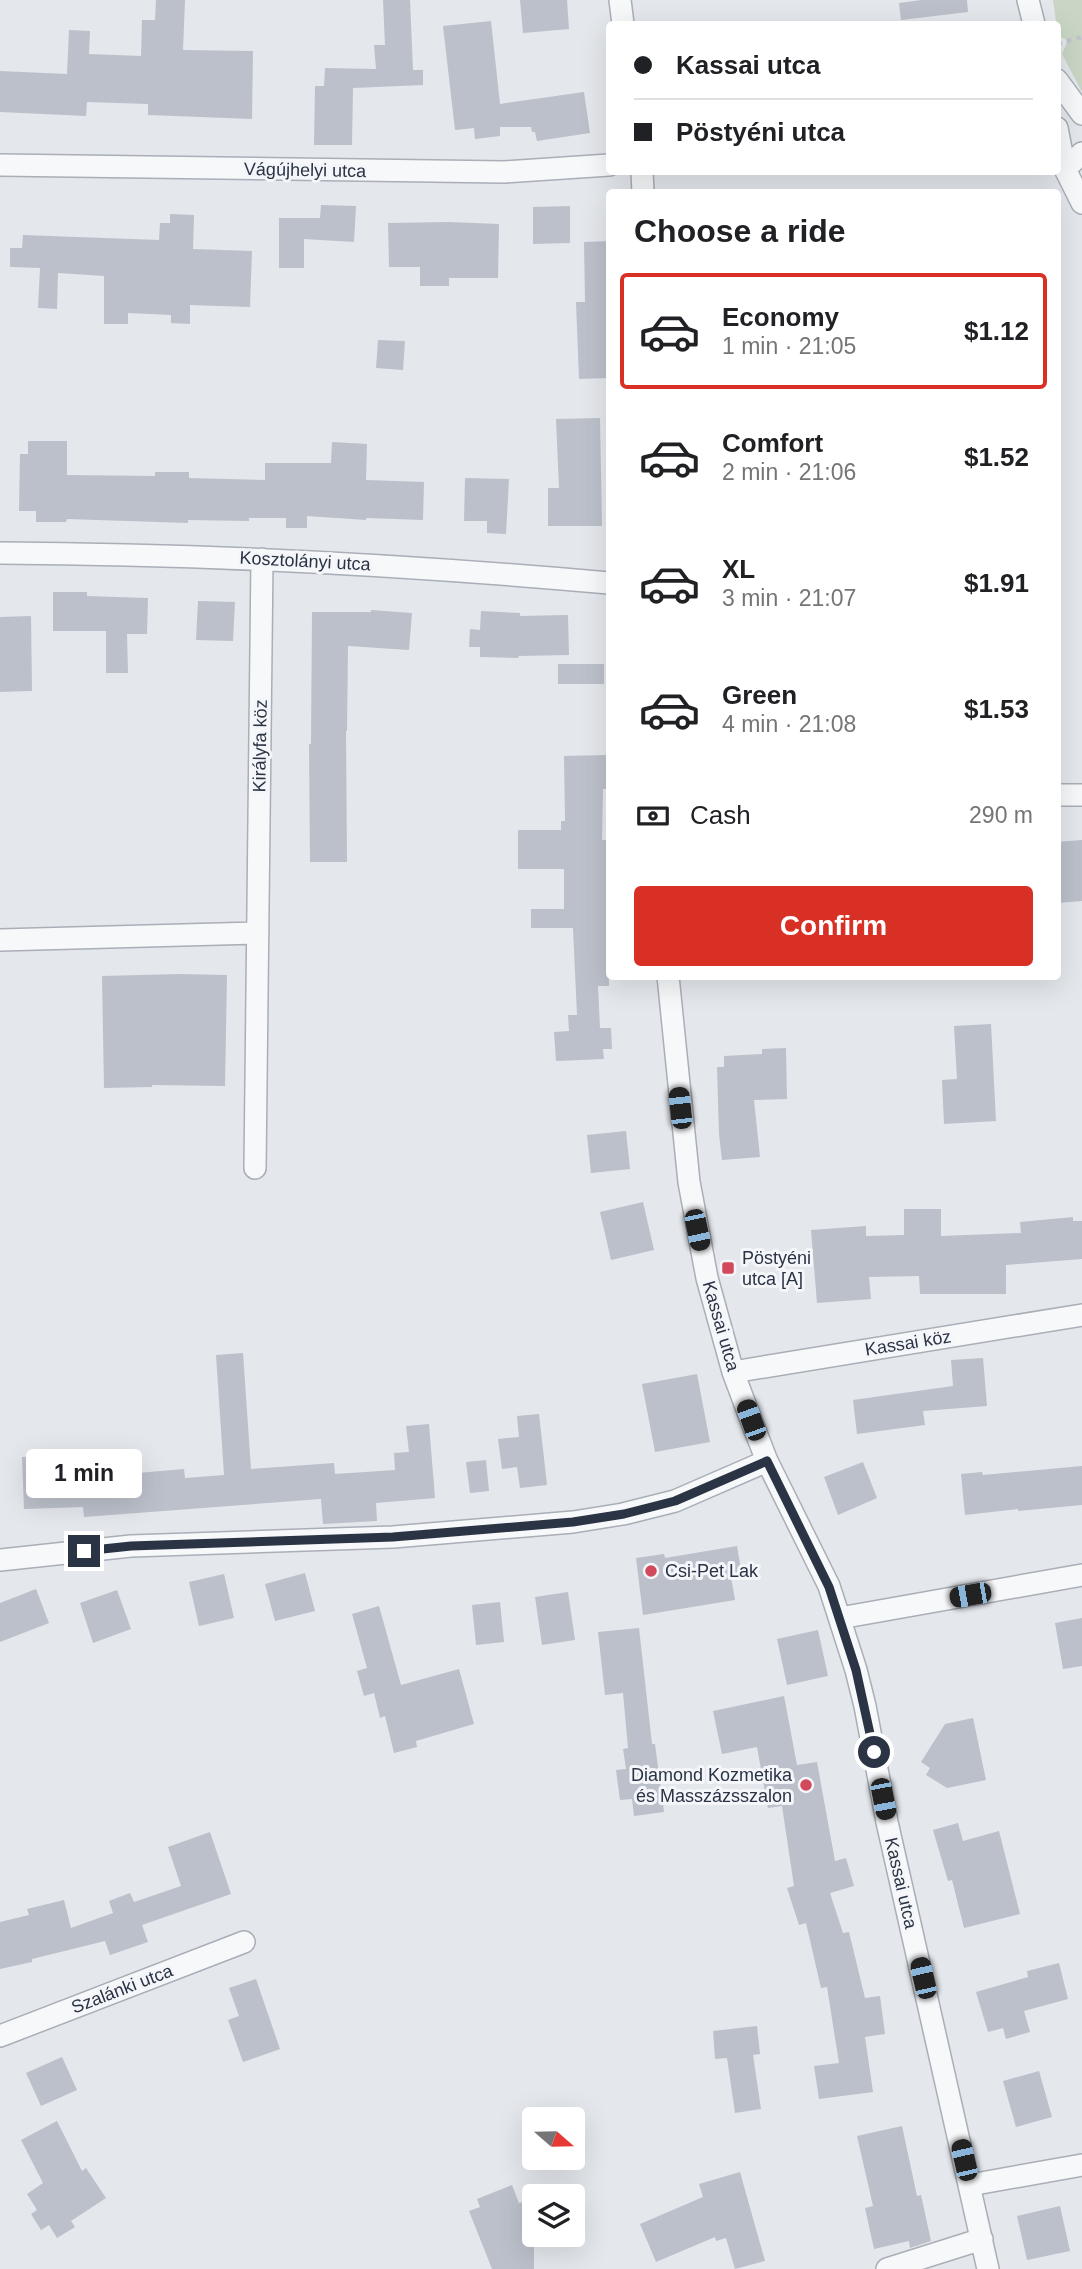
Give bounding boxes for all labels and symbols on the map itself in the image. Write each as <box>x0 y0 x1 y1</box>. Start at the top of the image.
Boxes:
street label: Vágújhelyi utca <box>244 159 367 181</box>
street label: Kosztolányi utca <box>239 548 372 574</box>
street label: Királyfa köz <box>249 699 271 793</box>
car <box>668 1086 693 1130</box>
car <box>683 1207 712 1253</box>
place label: Pöstyéni utca [A] <box>742 1248 811 1289</box>
marker: Pöstyéni utca [A] <box>720 1260 736 1276</box>
street label: Kassai utca <box>699 1279 744 1374</box>
street label: Kassai köz <box>863 1326 953 1360</box>
car <box>734 1397 769 1443</box>
callout: 1 min <box>26 1450 142 1498</box>
route end <box>68 1535 100 1567</box>
place label: Csi-Pet Lak <box>665 1561 759 1581</box>
marker: Csi-Pet Lak <box>643 1563 659 1579</box>
car <box>948 1581 993 1609</box>
route start <box>858 1736 890 1768</box>
place label: Diamond Kozmetika és Masszázsszalon <box>631 1765 793 1806</box>
car <box>869 1776 898 1822</box>
marker: Diamond Kozmetika és Masszázsszalon <box>798 1777 814 1793</box>
street label: Kassai utca <box>881 1835 921 1932</box>
car <box>909 1955 938 2001</box>
street label: Szalánki utca <box>68 1960 176 2018</box>
north arrow <box>522 2107 584 2170</box>
car <box>950 2137 979 2183</box>

